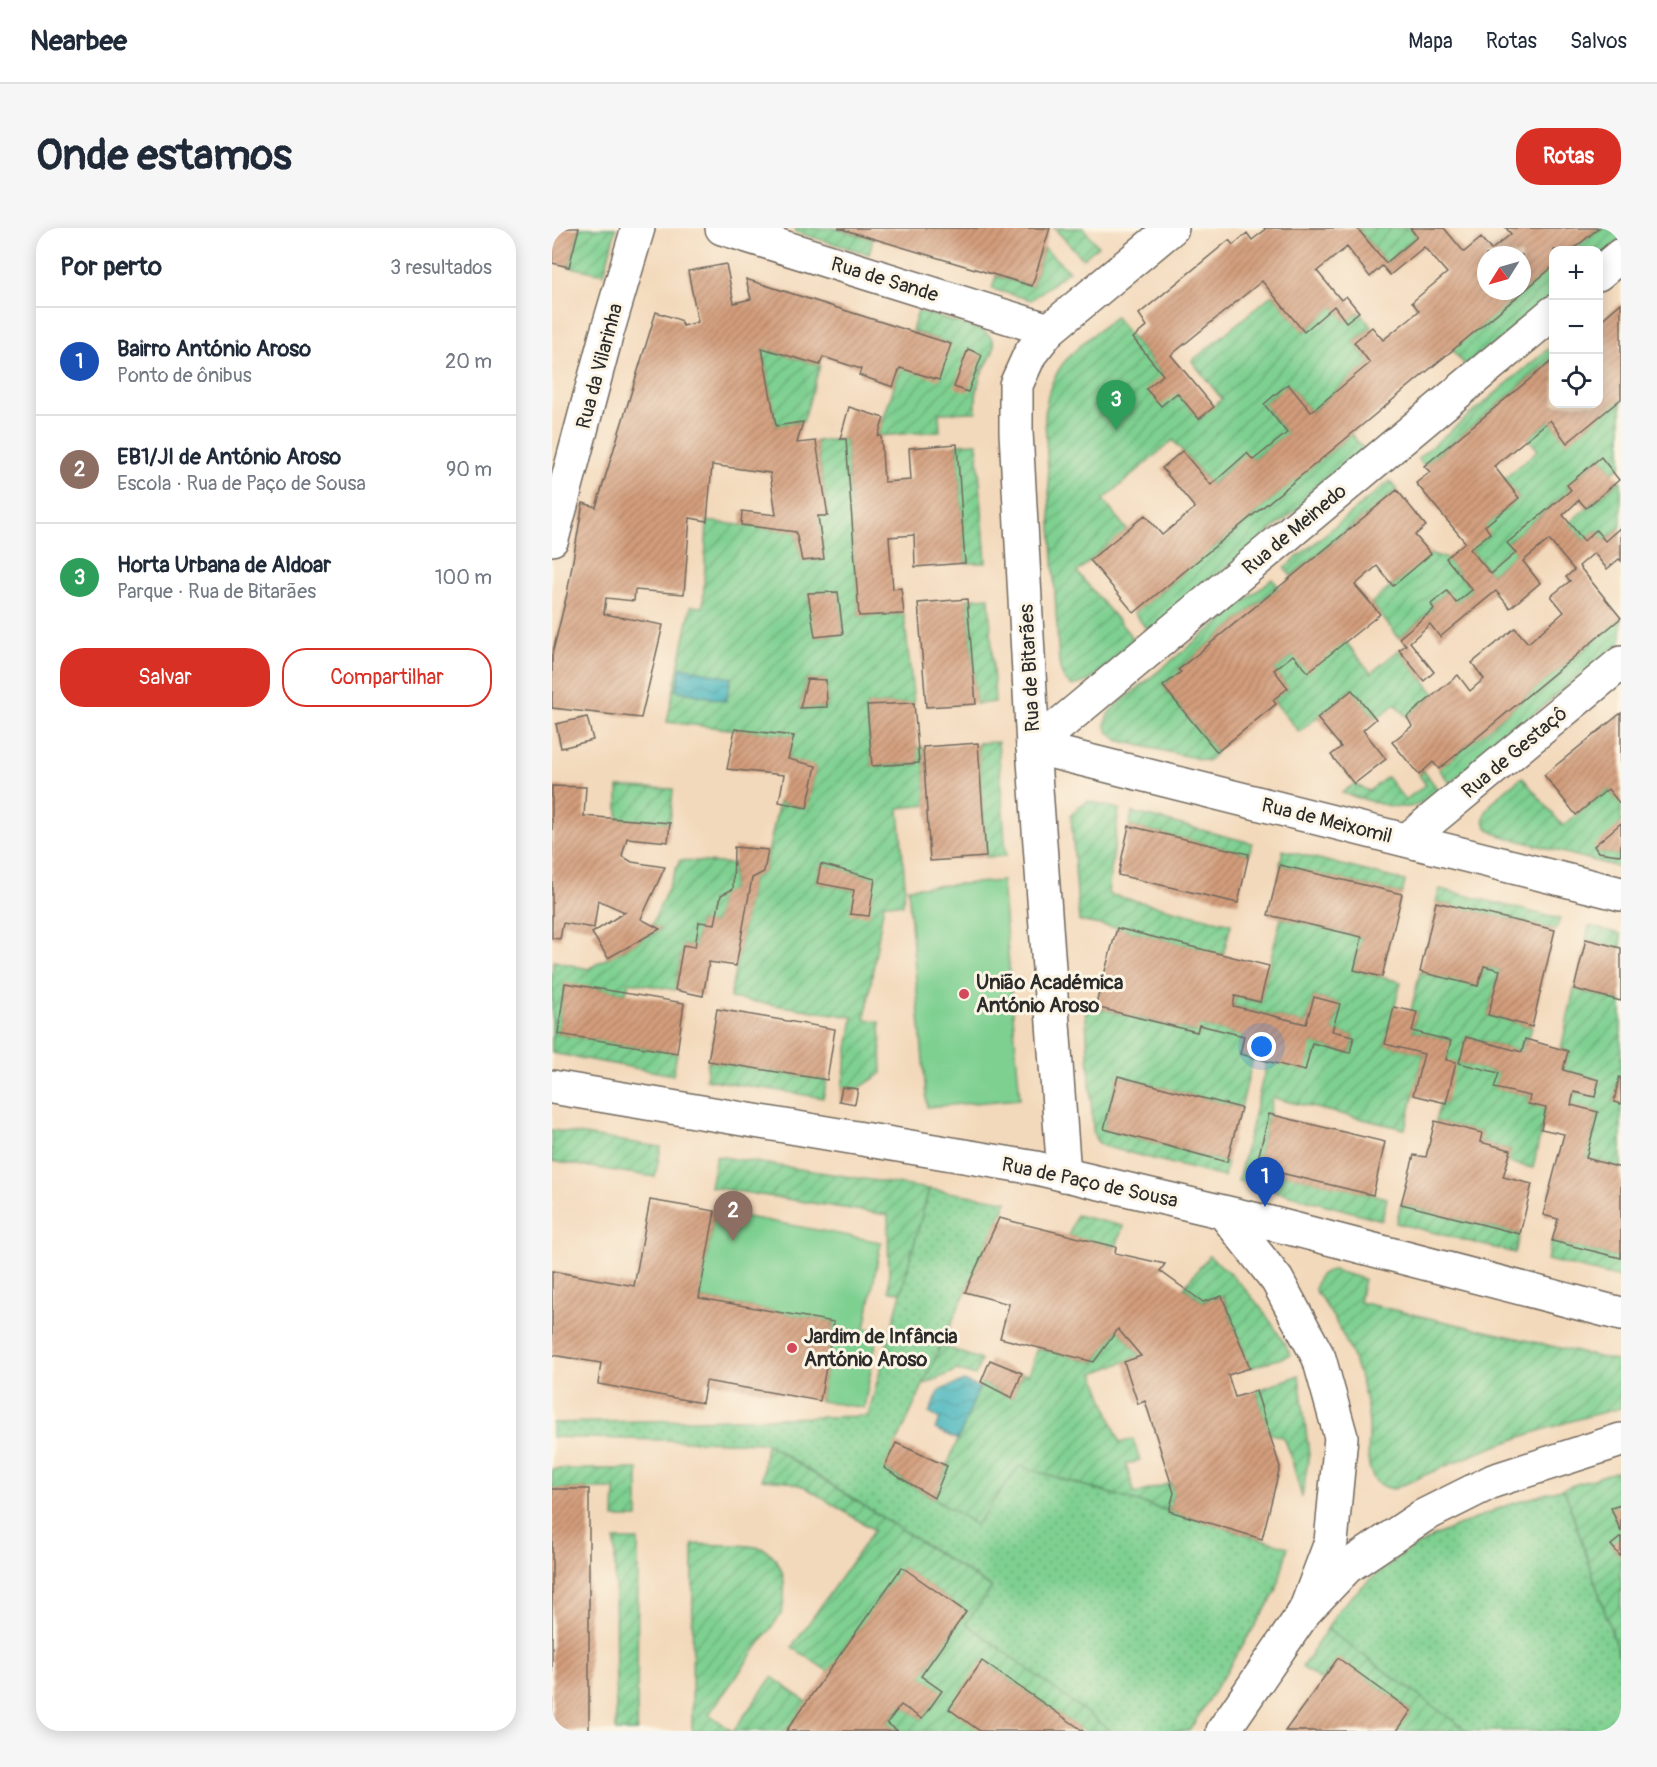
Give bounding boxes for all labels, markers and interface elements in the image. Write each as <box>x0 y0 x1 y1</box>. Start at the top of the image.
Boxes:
text: Nearbee <box>30 24 127 59</box>
text: Mapa <box>1408 28 1453 55</box>
text: Rotas <box>1486 28 1537 55</box>
text: Salvos <box>1570 28 1627 55</box>
button: Rotas <box>1516 128 1621 185</box>
text: Onde estamos <box>36 130 292 182</box>
north arrow <box>1477 246 1531 300</box>
map controls <box>1549 246 1603 408</box>
button: + <box>1549 246 1603 300</box>
text: Por perto <box>60 251 162 283</box>
street label: Rua de Sande <box>828 251 942 308</box>
text: 3 resultados <box>390 255 492 280</box>
button: − <box>1549 300 1603 354</box>
street label: Rua da Vilarinha <box>571 301 628 432</box>
text: Bairro António Aroso <box>117 335 311 363</box>
text: 1 <box>76 349 83 374</box>
text: 20 m <box>445 349 492 374</box>
button: locate <box>1549 354 1603 408</box>
text: Ponto de ônibus <box>117 363 252 388</box>
pin: 3 <box>1096 380 1136 430</box>
text: EB1/JI de António Aroso <box>117 443 341 471</box>
text: 2 <box>74 457 85 482</box>
text: 90 m <box>446 457 492 482</box>
text: Escola · Rua de Paço de Sousa <box>117 471 366 496</box>
street label: Rua de Meinedo <box>1237 478 1352 580</box>
text: Horta Urbana de Aldoar <box>117 551 331 579</box>
text: 3 <box>74 565 85 590</box>
text: 100 m <box>435 565 492 590</box>
text: Parque · Rua de Bitarães <box>117 579 316 604</box>
street label: Rua de Bitarães <box>1014 603 1045 733</box>
button: Salvar <box>60 648 270 707</box>
button: Compartilhar <box>282 648 492 707</box>
street label: Rua de Gestaçô <box>1456 701 1572 804</box>
street label: Rua de Meixomil <box>1259 792 1395 849</box>
place label: União Académica António Aroso <box>976 970 1123 1018</box>
marker: União Académica António Aroso <box>957 987 971 1001</box>
your location <box>1247 1032 1276 1061</box>
street label: Rua de Paço de Sousa <box>1000 1152 1180 1213</box>
pin: 1 <box>1246 1158 1284 1207</box>
pin: 2 <box>714 1192 753 1241</box>
place label: Jardim de Infância António Aroso <box>804 1324 958 1372</box>
marker: Jardim de Infância António Aroso <box>785 1341 799 1355</box>

